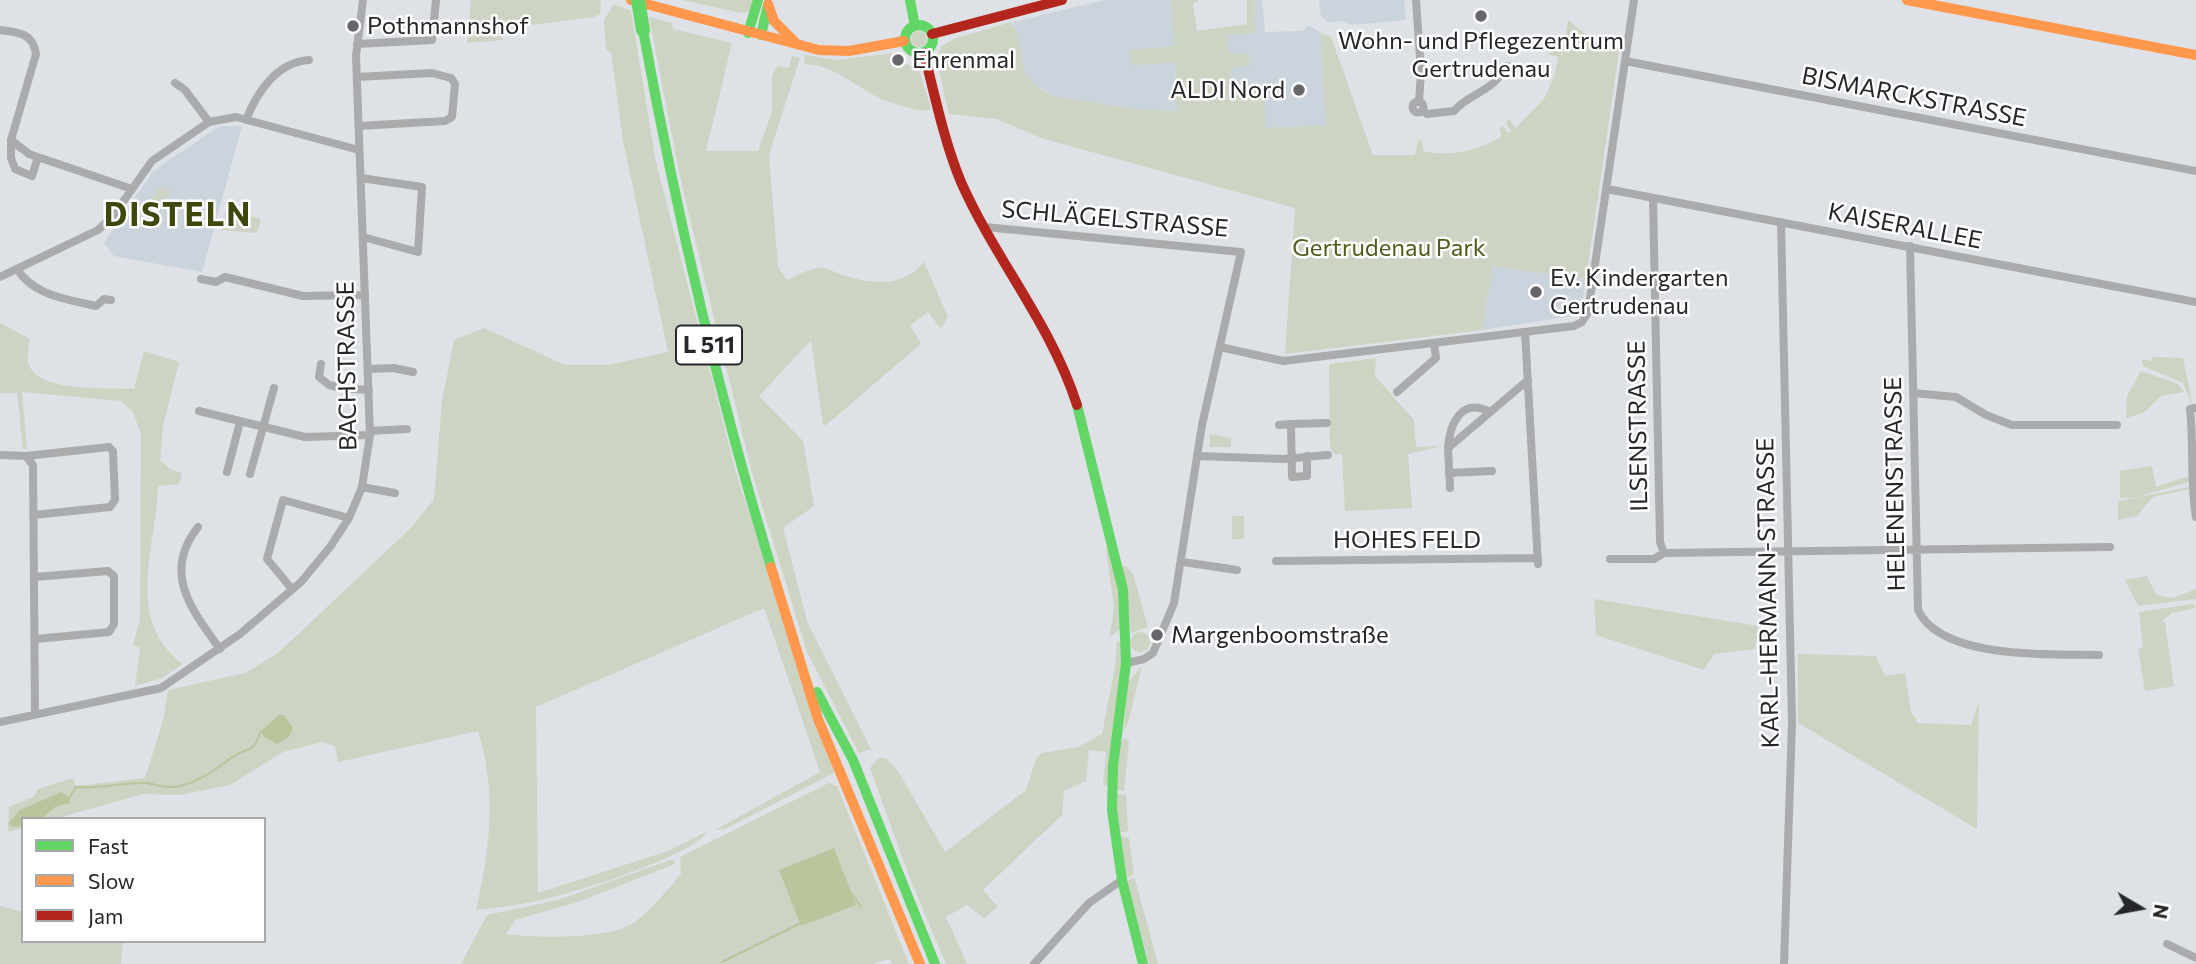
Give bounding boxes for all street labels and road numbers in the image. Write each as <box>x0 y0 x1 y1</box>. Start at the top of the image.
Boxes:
street label: BISMARCKSTRASSE <box>1799 61 2029 133</box>
street label: SCHLÄGELSTRASSE <box>1000 195 1230 243</box>
street label: KAISERALLEE <box>1826 197 1984 255</box>
street label: BACHSTRASSE <box>331 281 363 451</box>
road number: L 511 <box>676 326 742 364</box>
street label: ILSENSTRASSE <box>1622 340 1654 512</box>
street label: HELENENSTRASSE <box>1879 376 1911 592</box>
street label: KARL-HERMANN-STRASSE <box>1751 437 1785 749</box>
street label: HOHES FELD <box>1333 526 1481 554</box>

